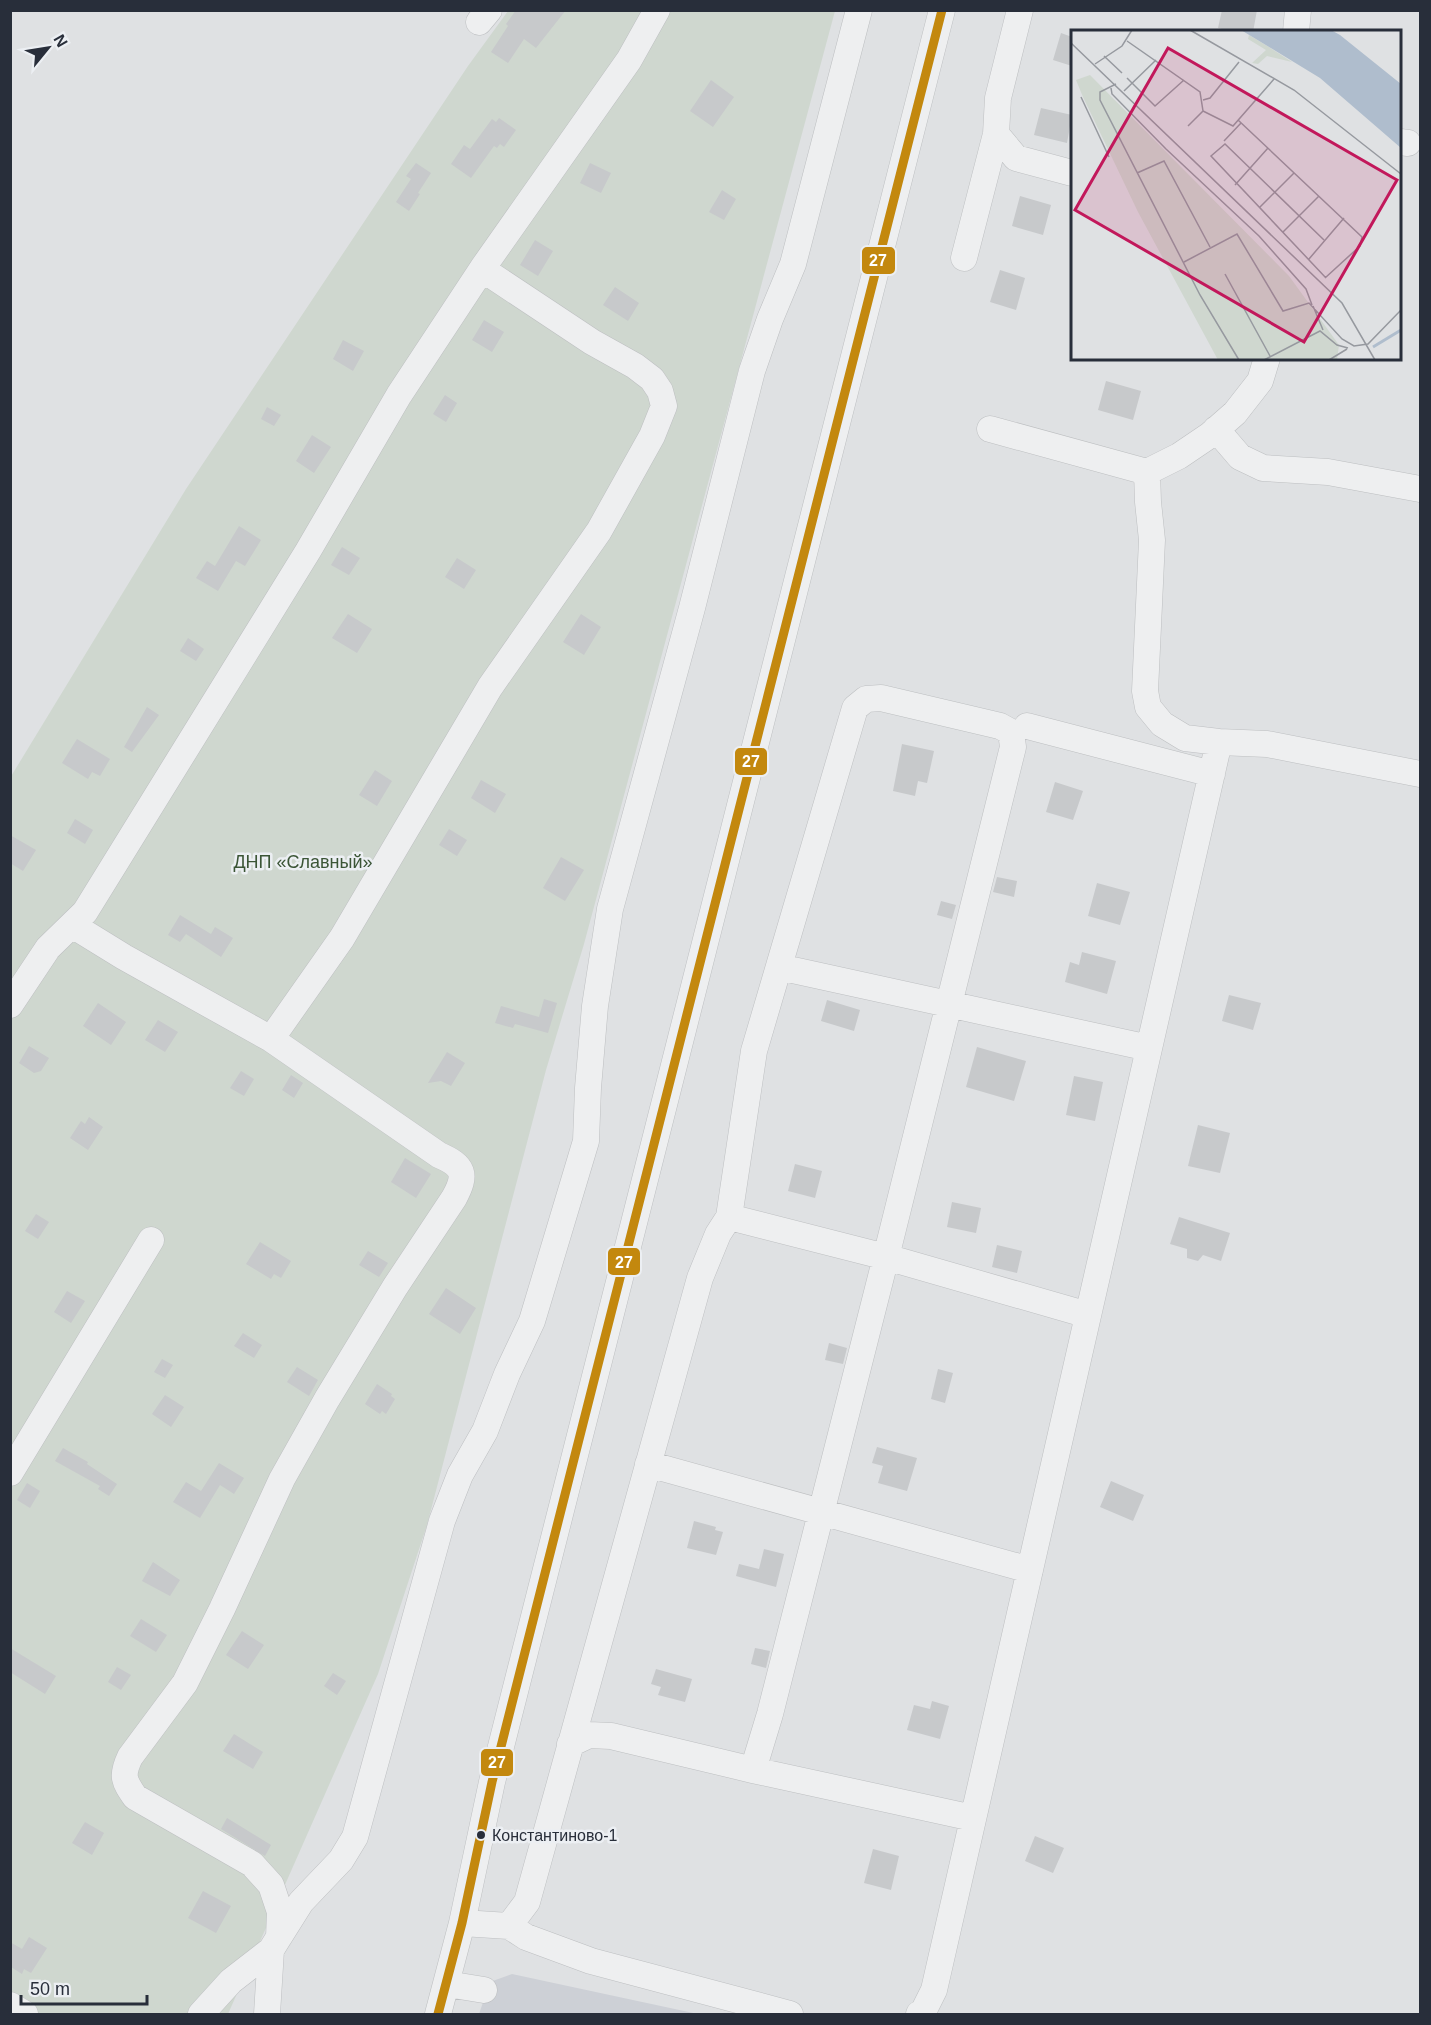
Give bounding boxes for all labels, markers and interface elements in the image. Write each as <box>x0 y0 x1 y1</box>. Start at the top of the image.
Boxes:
north arrow <box>18 18 78 78</box>
inset map <box>1071 30 1401 360</box>
text: N <box>50 31 71 50</box>
line badge: 27 <box>861 246 896 275</box>
text: 27 <box>869 252 887 269</box>
line badge: 27 <box>734 747 768 776</box>
text: 27 <box>742 753 760 770</box>
park label: ДНП «Славный» <box>233 852 373 872</box>
line badge: 27 <box>607 1247 641 1276</box>
text: 27 <box>615 1254 633 1271</box>
line badge: 27 <box>480 1748 514 1777</box>
text: 27 <box>488 1754 506 1771</box>
place label: Константиново-1 <box>492 1827 617 1844</box>
marker: Константиново-1 <box>475 1829 487 1841</box>
scale bar <box>21 1968 147 2006</box>
text: 50 m <box>30 1979 70 1999</box>

